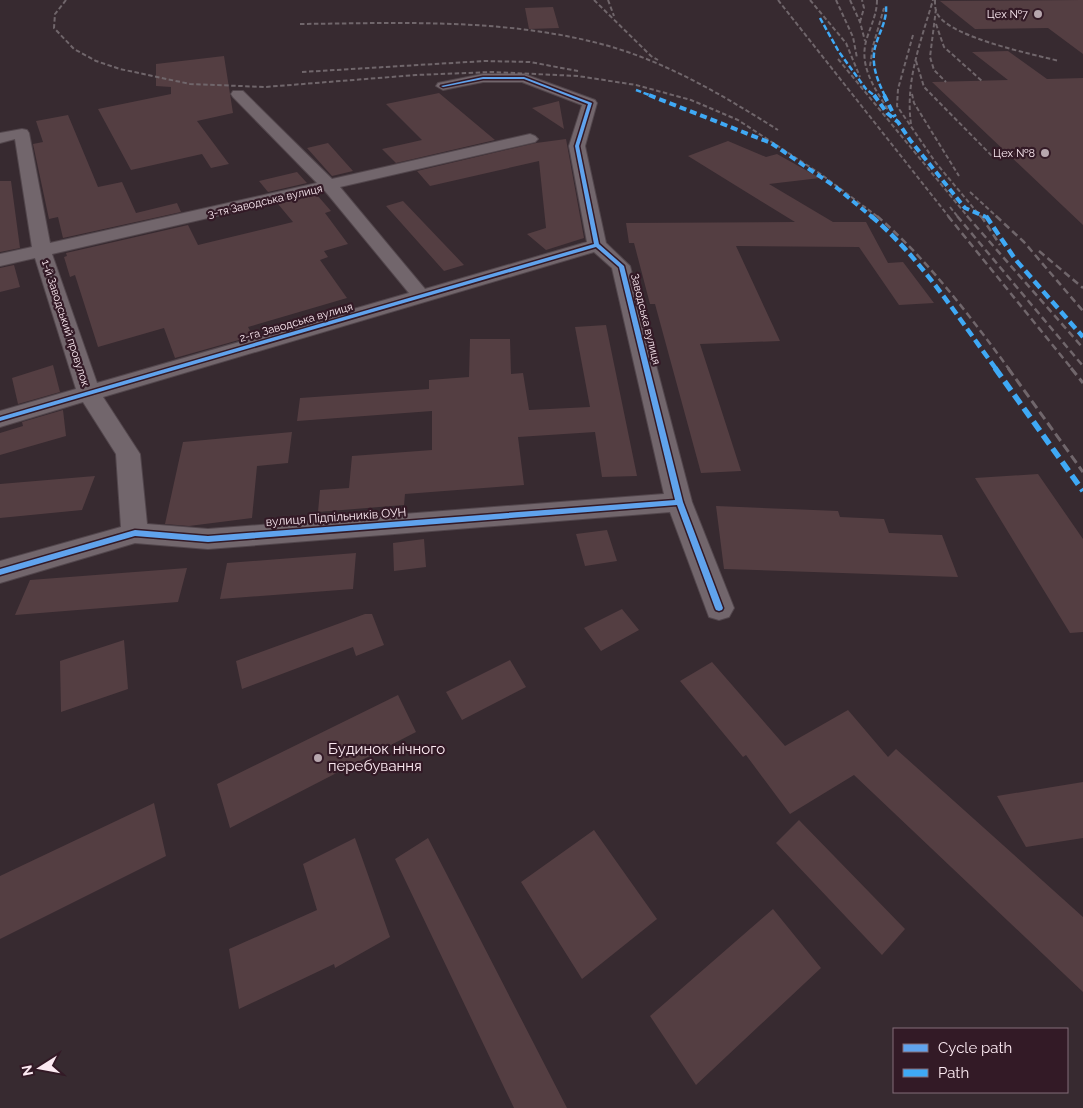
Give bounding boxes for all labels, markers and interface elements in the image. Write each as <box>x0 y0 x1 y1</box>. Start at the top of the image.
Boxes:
place label: Цех №7 <box>987 8 1028 21</box>
marker: Цех №7 <box>1032 8 1044 20</box>
place label: Цех №8 <box>993 147 1035 160</box>
marker: Цех №8 <box>1039 147 1051 159</box>
street label: 3-тя Заводська вулиця <box>207 182 324 221</box>
street label: 1-й Заводський провулок <box>39 258 92 388</box>
street label: Заводська вулиця <box>628 272 663 366</box>
street label: 2-га Заводська вулиця <box>238 300 354 345</box>
street label: вулиця Підпільників ОУН <box>265 505 407 529</box>
place label: Будинок нічного перебування <box>328 740 445 775</box>
marker: Будинок нічного перебування <box>312 752 324 764</box>
legend <box>893 1028 1068 1093</box>
text: Cycle path <box>938 1039 1012 1057</box>
north arrow <box>15 1043 65 1093</box>
text: N <box>18 1064 36 1077</box>
text: Path <box>938 1064 969 1082</box>

